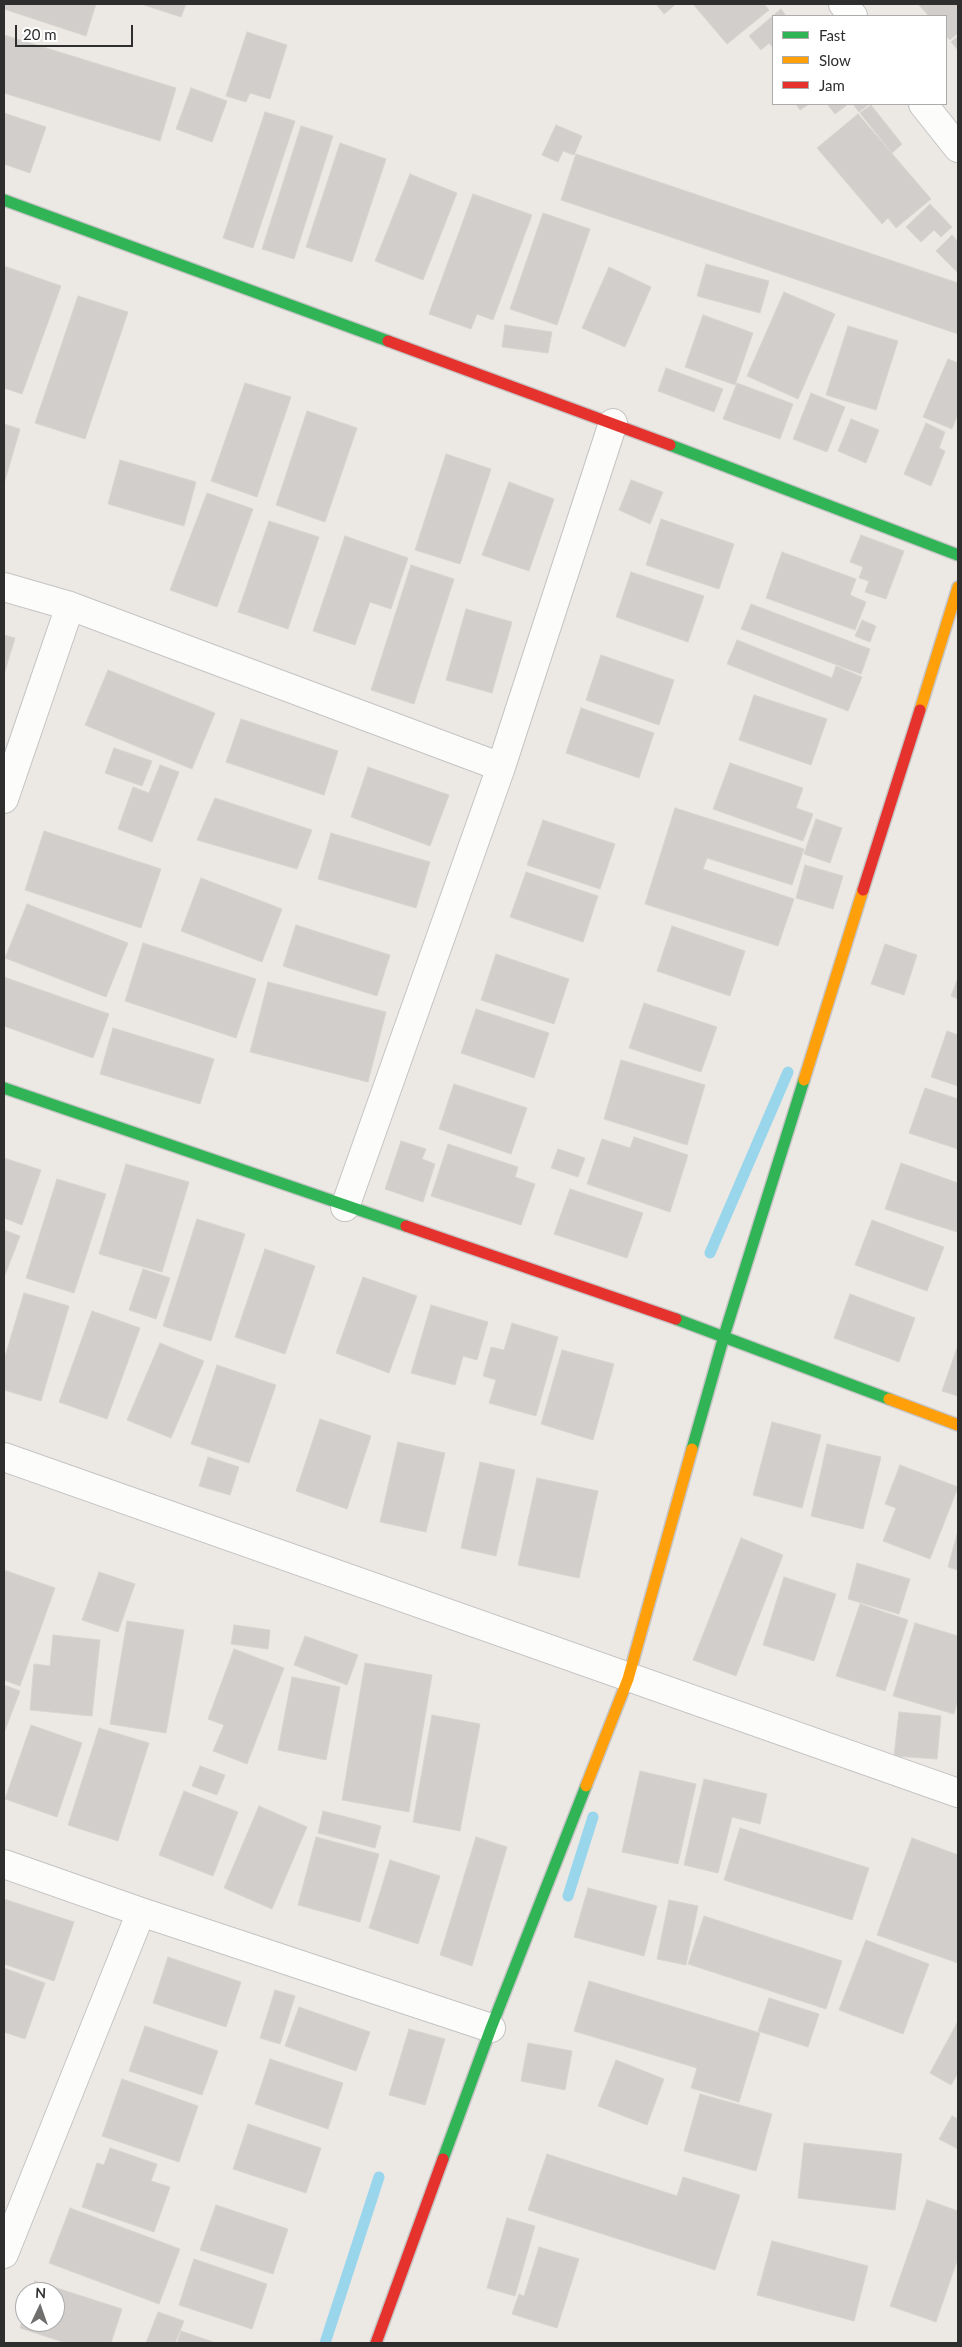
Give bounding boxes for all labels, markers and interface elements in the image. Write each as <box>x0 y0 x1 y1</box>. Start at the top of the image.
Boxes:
scale bar <box>18 15 135 47</box>
legend <box>772 15 947 105</box>
text: 20 m <box>23 25 57 43</box>
text: Fast <box>819 26 846 44</box>
text: Slow <box>819 51 851 69</box>
text: Jam <box>819 76 845 94</box>
north arrow <box>15 2282 65 2332</box>
text: N <box>35 2284 47 2301</box>

